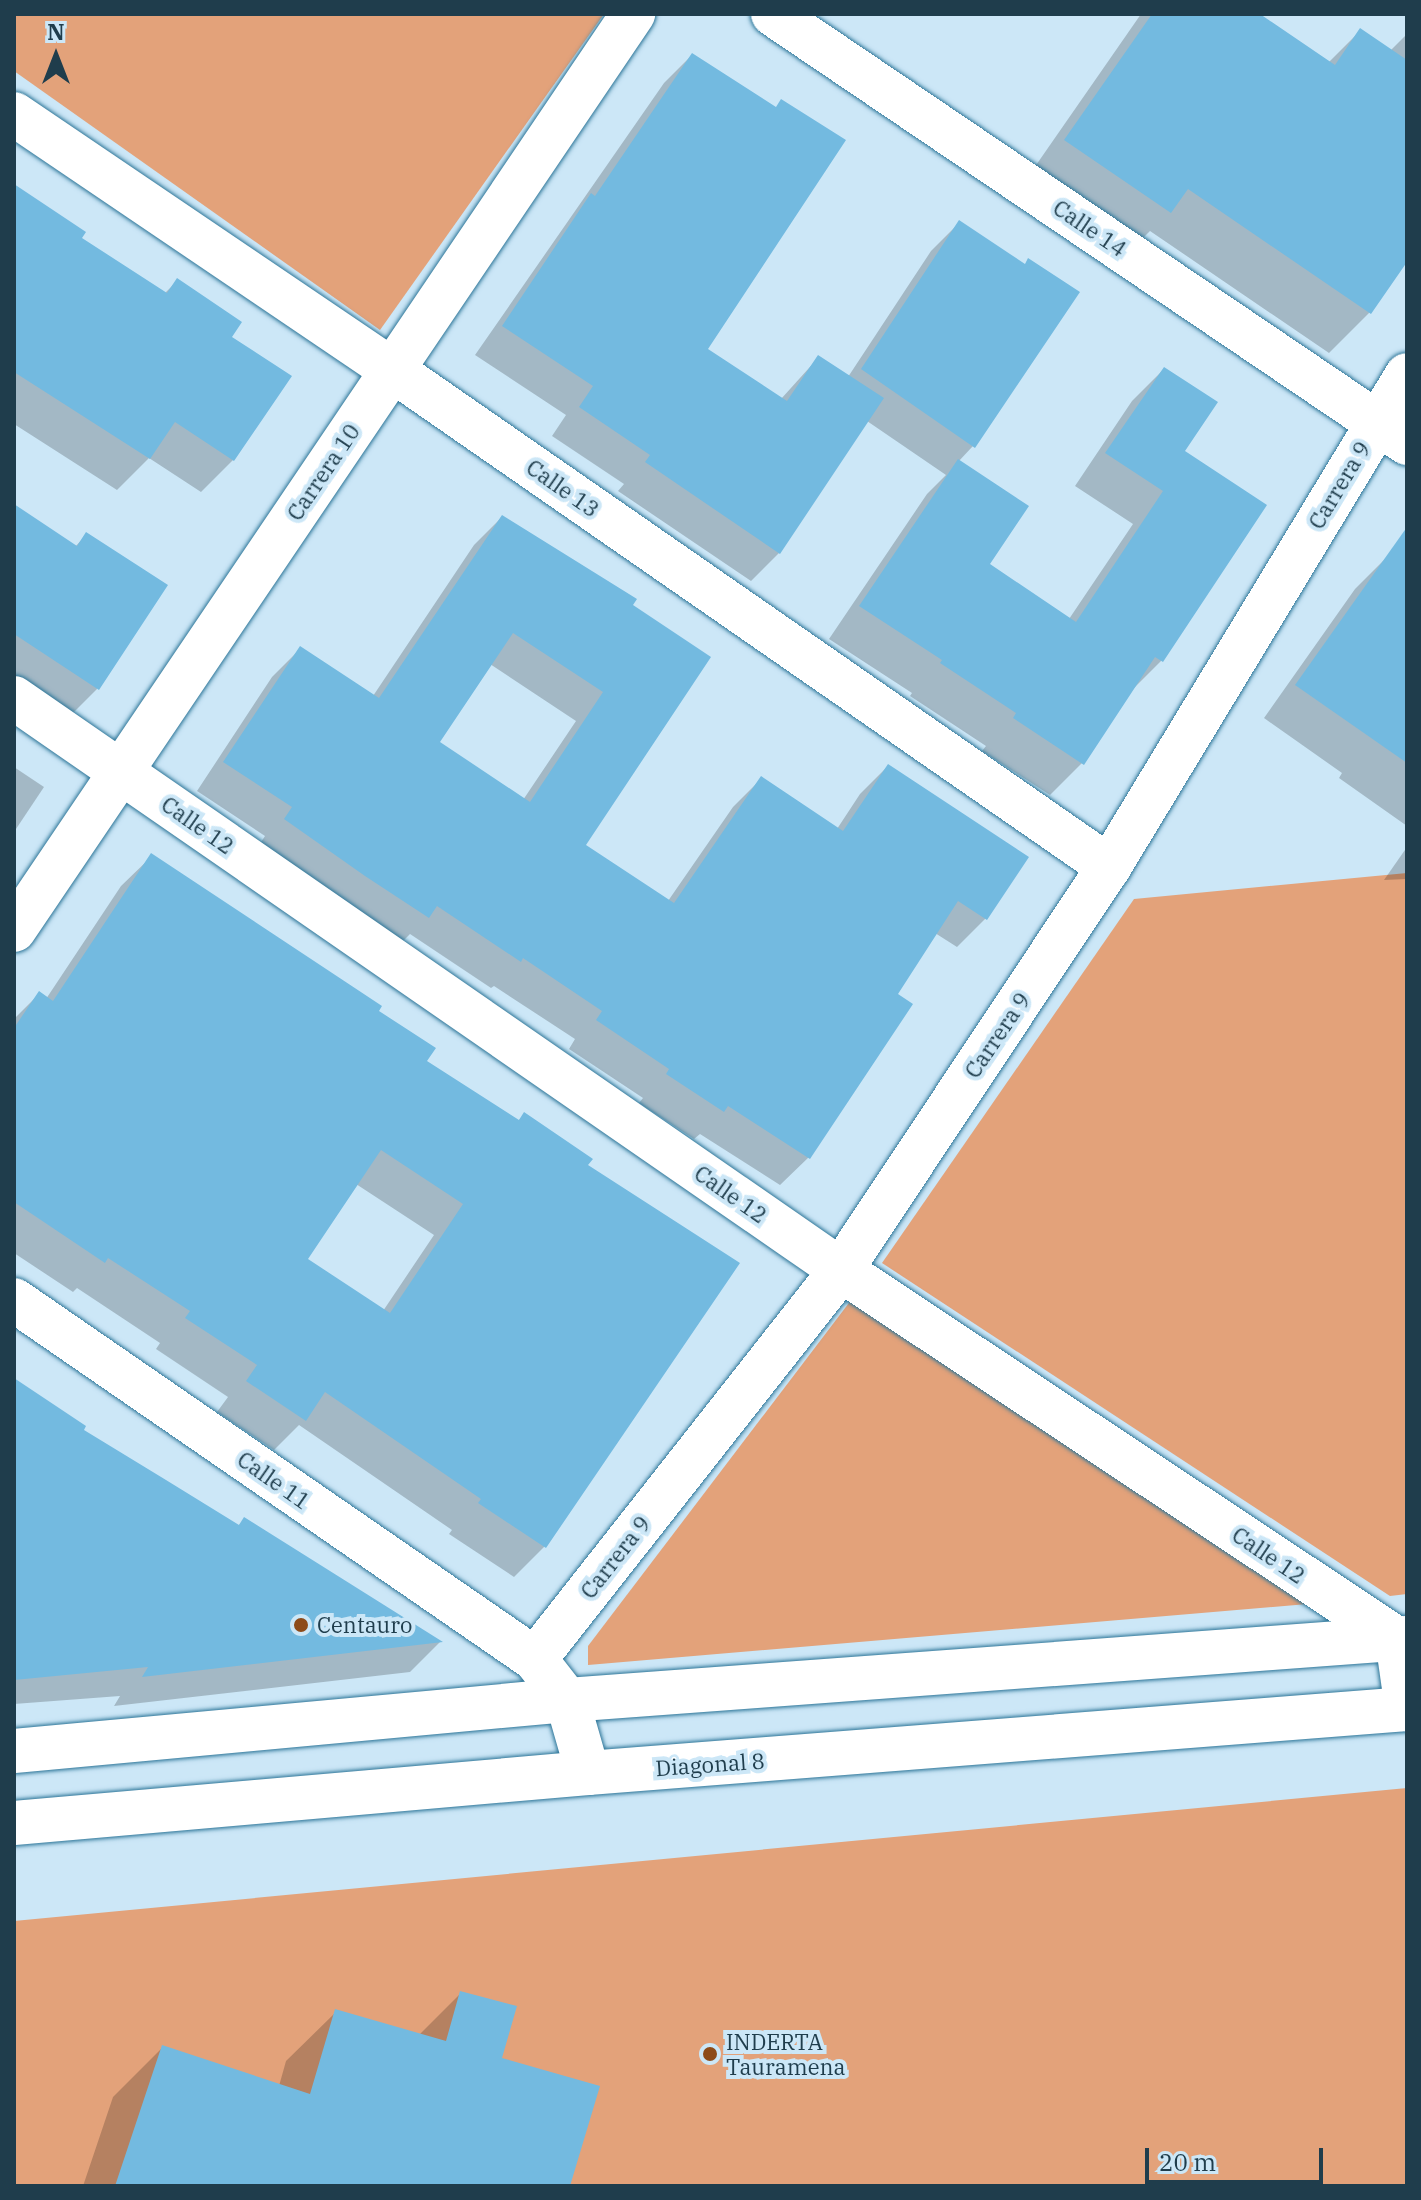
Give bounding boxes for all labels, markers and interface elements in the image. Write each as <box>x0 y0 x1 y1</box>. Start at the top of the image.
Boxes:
north arrow <box>16 16 96 96</box>
text: N <box>47 17 65 46</box>
street label: Calle 14 <box>1048 194 1132 262</box>
street label: Carrera 10 <box>281 419 365 525</box>
street label: Carrera 9 <box>1303 436 1375 534</box>
street label: Calle 13 <box>522 454 604 522</box>
street label: Calle 12 <box>157 791 239 859</box>
street label: Carrera 9 <box>959 987 1035 1083</box>
street label: Calle 12 <box>690 1160 772 1228</box>
street label: Calle 11 <box>233 1446 315 1514</box>
street label: Carrera 9 <box>575 1510 655 1604</box>
street label: Calle 12 <box>1227 1521 1311 1589</box>
place label: Centauro <box>317 1612 412 1638</box>
marker: Centauro <box>292 1616 310 1634</box>
street label: Diagonal 8 <box>654 1747 766 1781</box>
place label: INDERTA Tauramena <box>726 2028 846 2080</box>
marker: INDERTA Tauramena <box>701 2045 719 2063</box>
scale bar <box>1149 2132 1327 2182</box>
text: 20 m <box>1159 2146 1216 2178</box>

